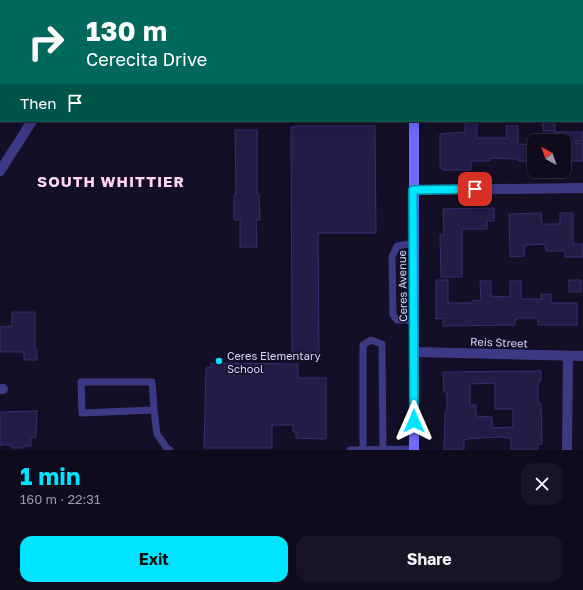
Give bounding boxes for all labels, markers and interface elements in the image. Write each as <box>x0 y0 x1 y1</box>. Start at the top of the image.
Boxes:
text: 130 m <box>86 14 167 47</box>
icon: right <box>20 16 72 68</box>
text: Cerecita Drive <box>86 48 207 70</box>
icon: arrive <box>64 92 86 114</box>
text: Then <box>20 94 56 112</box>
north arrow <box>527 134 571 178</box>
map controls <box>527 134 571 178</box>
district label: SOUTH WHITTIER <box>37 172 185 190</box>
pin <box>458 172 492 206</box>
icon: arrive <box>464 178 486 200</box>
street label: Ceres Avenue <box>395 250 409 322</box>
street label: Reis Street <box>470 334 528 350</box>
place label: Ceres Elementary School <box>227 349 321 375</box>
marker: Ceres Elementary School <box>214 356 224 366</box>
position arrow <box>393 400 435 442</box>
text: 1 min <box>20 461 80 490</box>
button: close <box>521 463 563 505</box>
text: 160 m · 22:31 <box>20 491 100 507</box>
button: Exit <box>20 536 288 582</box>
button: Share <box>296 536 563 582</box>

